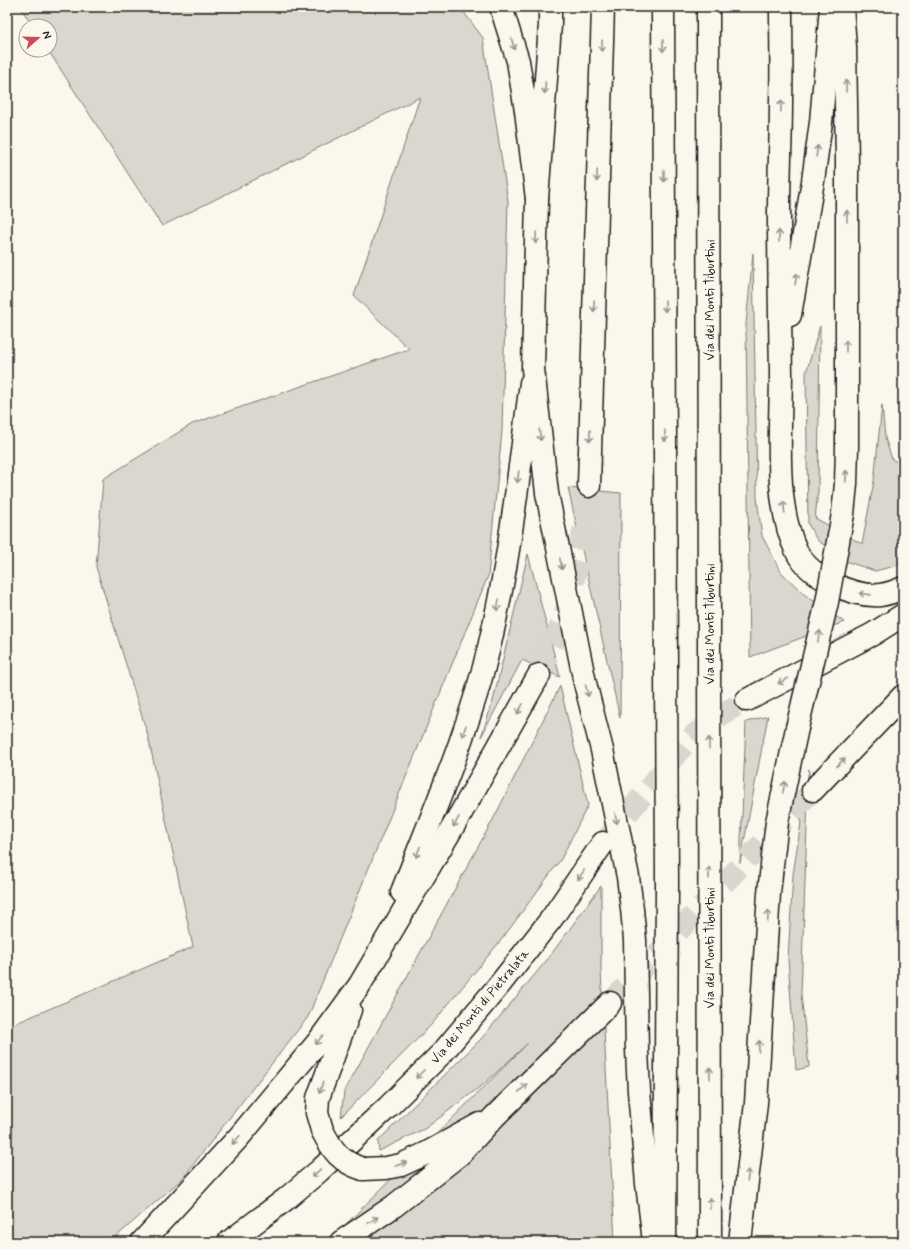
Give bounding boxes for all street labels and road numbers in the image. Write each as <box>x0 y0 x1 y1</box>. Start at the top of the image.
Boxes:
street label: Via dei Monti Tiburtini <box>702 239 719 361</box>
street label: Via dei Monti Tiburtini <box>702 563 719 685</box>
street label: Via dei Monti Tiburtini <box>702 887 719 1009</box>
street label: Via dei Monti di Pietralata <box>427 946 533 1068</box>

